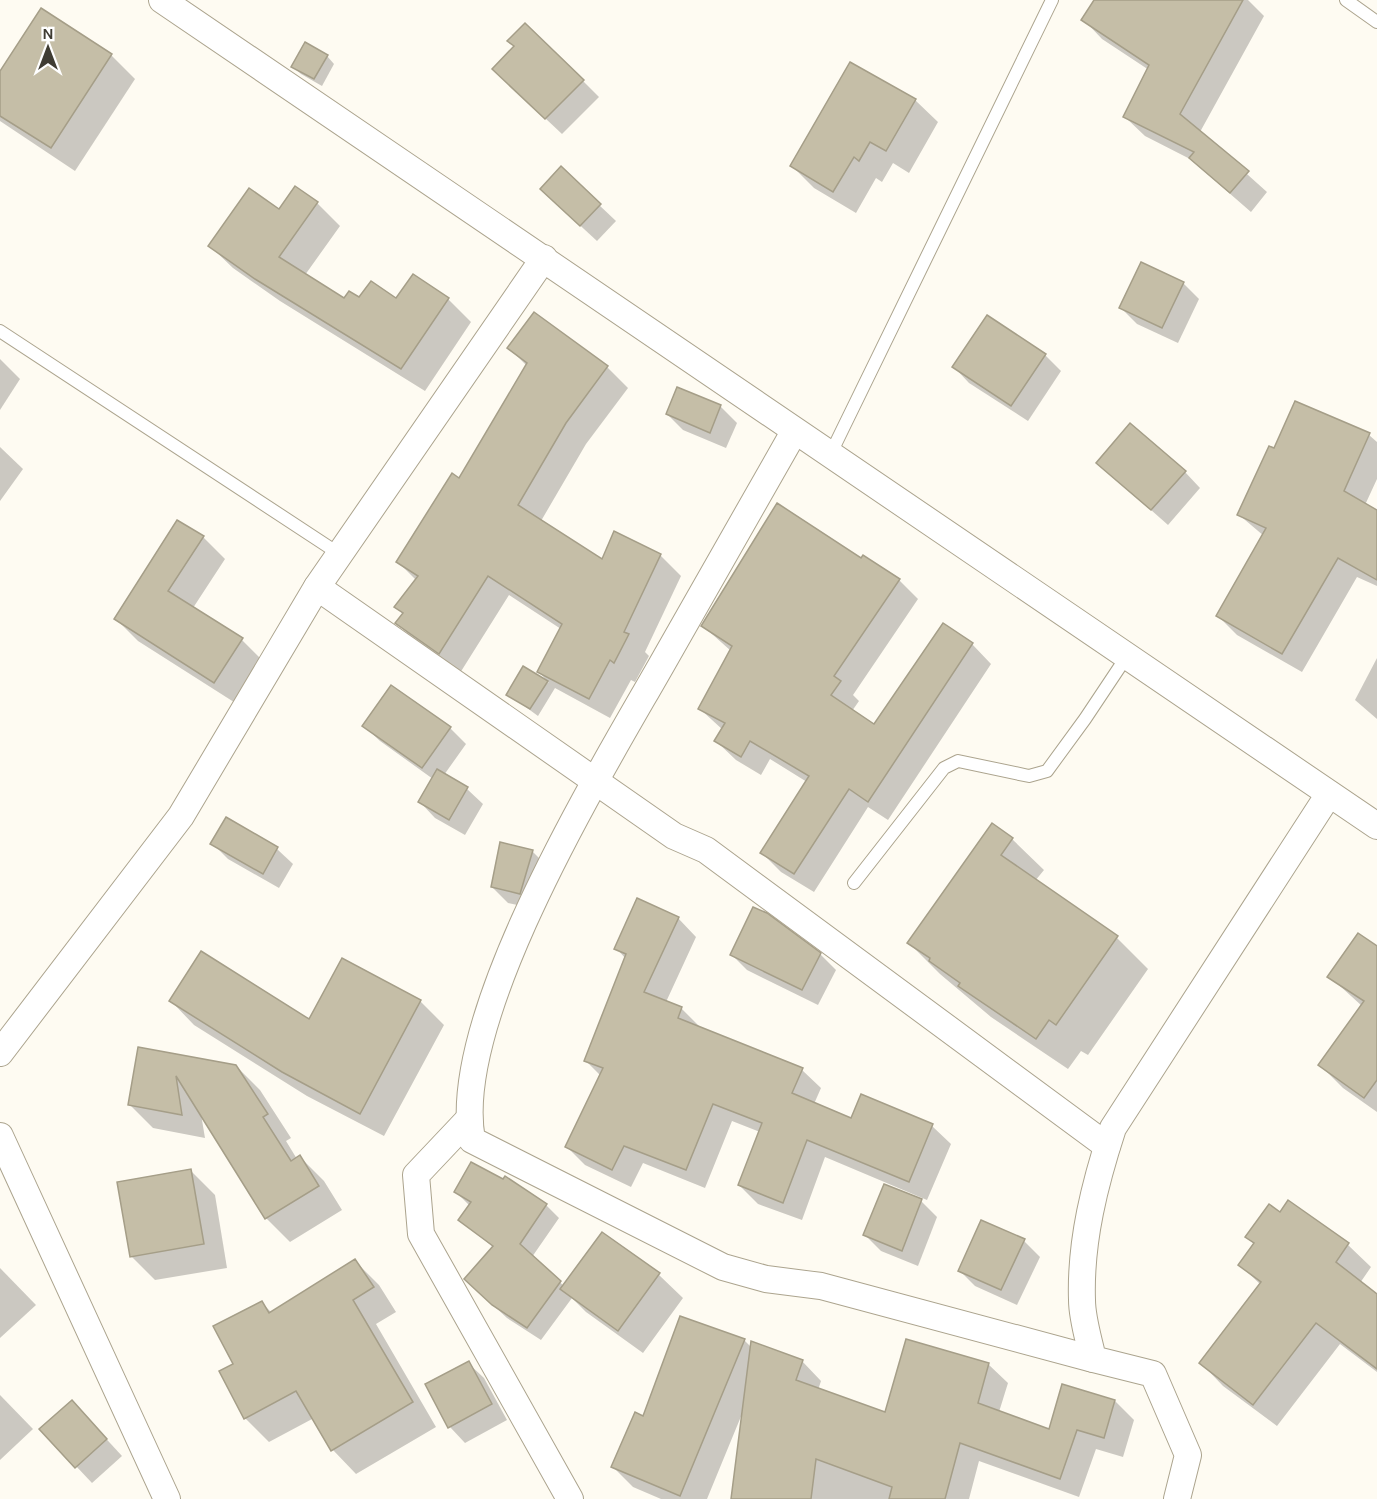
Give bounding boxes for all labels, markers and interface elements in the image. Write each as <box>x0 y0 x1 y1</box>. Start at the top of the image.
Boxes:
north arrow <box>18 18 78 78</box>
text: N <box>42 24 54 43</box>

